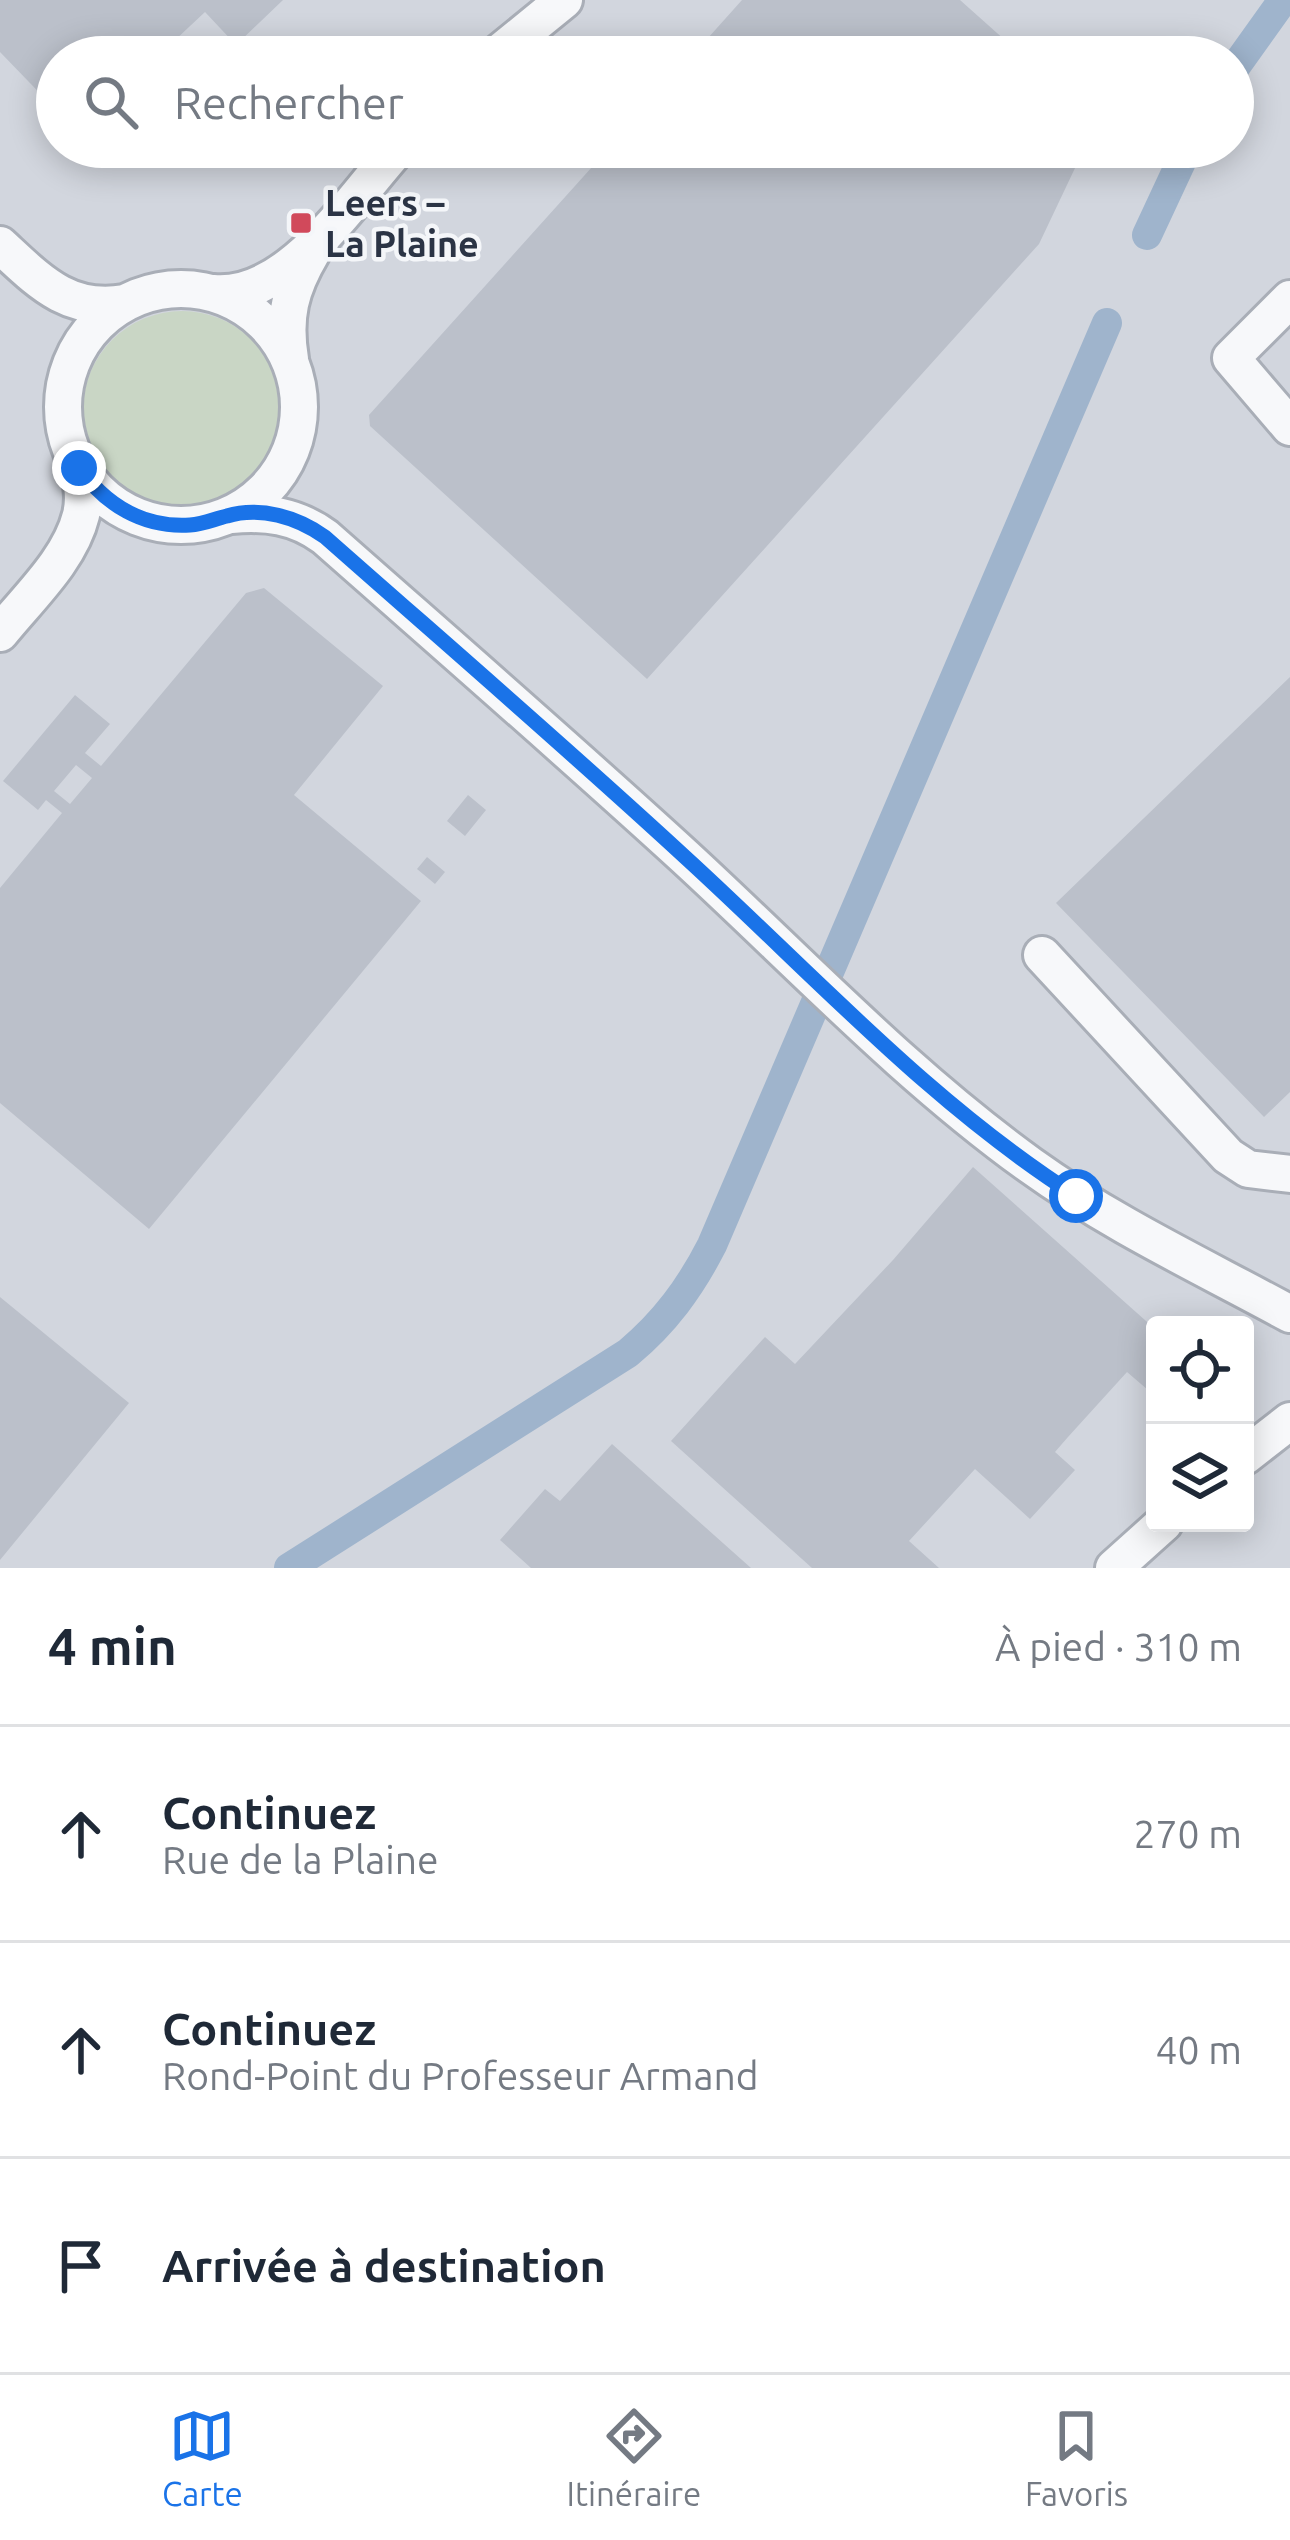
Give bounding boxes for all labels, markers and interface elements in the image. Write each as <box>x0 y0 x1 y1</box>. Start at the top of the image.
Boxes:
search box <box>36 36 1254 168</box>
icon: search <box>78 69 144 135</box>
text: Rechercher <box>174 77 404 128</box>
place label: Leers – La Plaine <box>325 182 479 264</box>
marker: Leers – La Plaine <box>288 210 314 236</box>
route end <box>52 441 106 495</box>
route start <box>1049 1169 1103 1223</box>
map controls <box>1146 1316 1254 1532</box>
button: locate <box>1146 1316 1254 1424</box>
button: layers <box>1146 1424 1254 1532</box>
text: 4 min <box>48 1617 177 1675</box>
text: À pied · 310 m <box>995 1625 1242 1668</box>
text: Continuez <box>162 1787 376 1838</box>
icon: ahead <box>48 1801 114 1867</box>
text: 270 m <box>1133 1812 1242 1855</box>
text: Rue de la Plaine <box>162 1838 439 1881</box>
text: Continuez <box>162 2003 376 2054</box>
icon: ahead <box>48 2017 114 2083</box>
text: 40 m <box>1155 2028 1242 2071</box>
text: Rond-Point du Professeur Armand <box>162 2054 759 2097</box>
icon: arrive <box>48 2233 114 2299</box>
text: Arrivée à destination <box>162 2240 606 2291</box>
tab: Carte <box>162 2403 243 2512</box>
tab: Itinéraire <box>566 2403 701 2512</box>
tab: Favoris <box>1025 2403 1128 2512</box>

